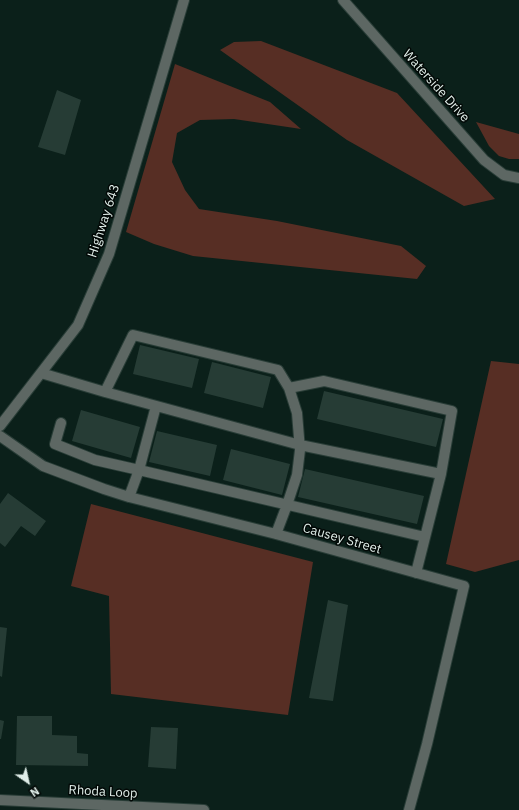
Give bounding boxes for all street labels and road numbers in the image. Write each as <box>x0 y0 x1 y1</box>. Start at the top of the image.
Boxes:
street label: Waterside Drive <box>399 46 473 126</box>
street label: Highway 643 <box>85 182 123 260</box>
street label: Causey Street <box>301 520 383 558</box>
street label: Rhoda Loop <box>68 782 138 802</box>

